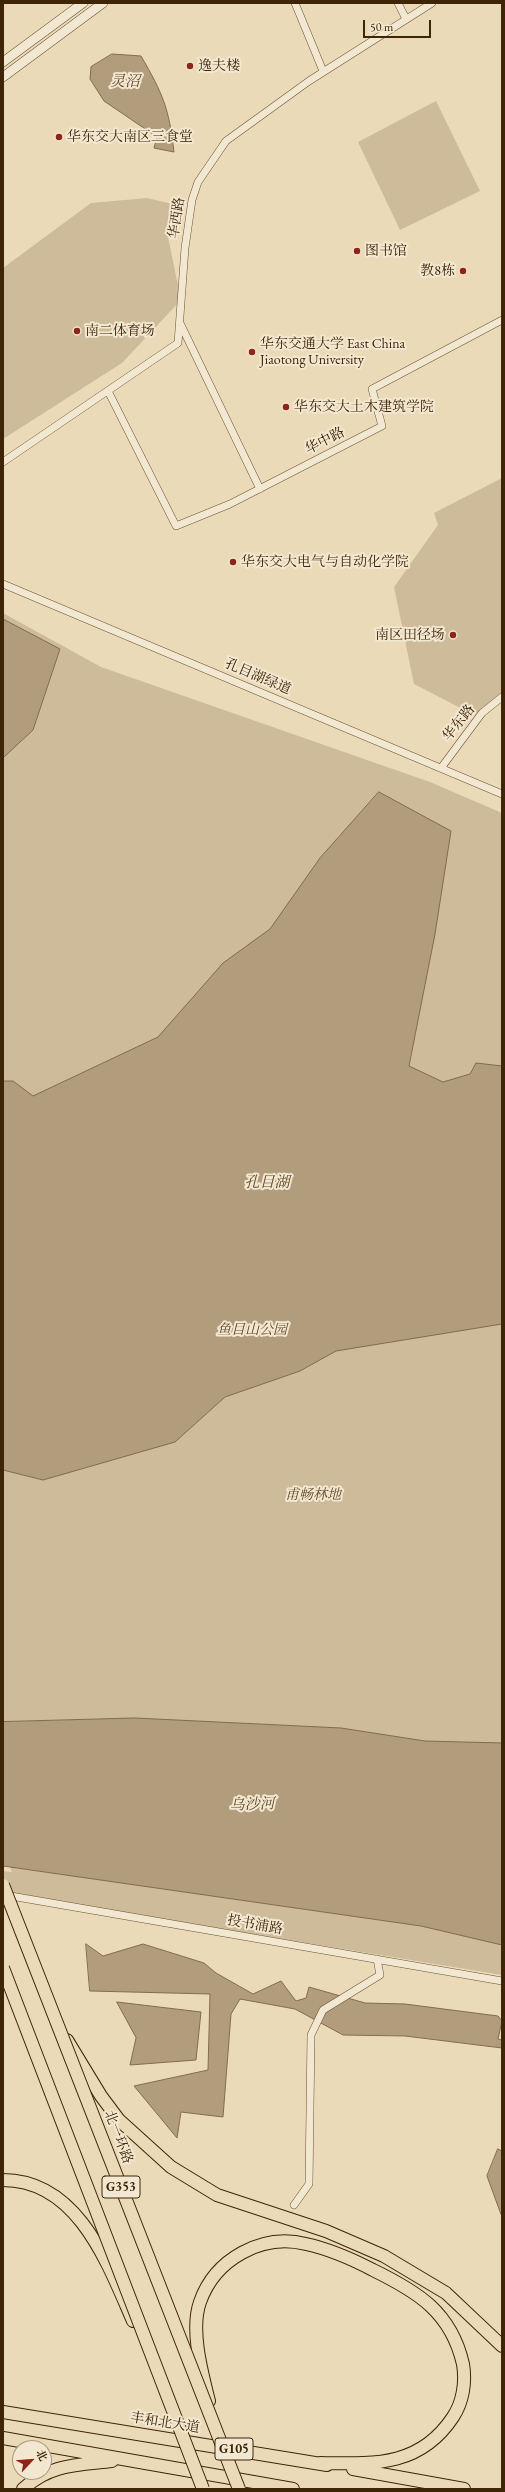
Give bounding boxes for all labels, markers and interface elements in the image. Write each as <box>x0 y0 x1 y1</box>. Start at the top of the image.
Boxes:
scale bar <box>365 12 433 38</box>
text: 50 m <box>370 19 393 35</box>
place label: 逸夫楼 <box>198 58 240 74</box>
marker: 逸夫楼 <box>185 61 195 71</box>
water label: 灵沼 <box>110 73 140 91</box>
place label: 华东交大南区三食堂 <box>67 129 193 145</box>
marker: 华东交大南区三食堂 <box>54 132 64 142</box>
street label: 华西路 <box>165 196 189 240</box>
place label: 图书馆 <box>365 243 407 259</box>
marker: 图书馆 <box>352 246 362 256</box>
place label: 教8栋 <box>420 263 455 279</box>
marker: 教8栋 <box>458 266 468 276</box>
place label: 南二体育场 <box>85 323 155 339</box>
marker: 南二体育场 <box>72 326 82 336</box>
place label: 华东交通大学 East China Jiaotong University <box>260 336 405 368</box>
marker: 华东交通大学 East China Jiaotong University <box>247 347 257 357</box>
place label: 华东交大土木建筑学院 <box>294 399 434 415</box>
marker: 华东交大土木建筑学院 <box>281 402 291 412</box>
street label: 华中路 <box>302 424 348 458</box>
place label: 华东交大电气与自动化学院 <box>241 554 409 570</box>
marker: 华东交大电气与自动化学院 <box>228 557 238 567</box>
place label: 南区田径场 <box>375 627 445 643</box>
marker: 南区田径场 <box>448 630 458 640</box>
street label: 孔目湖绿道 <box>223 656 293 698</box>
street label: 华东路 <box>439 701 479 745</box>
water label: 孔目湖 <box>245 1174 289 1192</box>
park label: 鱼目山公园 <box>217 1322 287 1338</box>
park label: 甫畅林地 <box>285 1487 341 1503</box>
water label: 乌沙河 <box>229 1795 275 1815</box>
street label: 投书浦路 <box>226 1912 284 1938</box>
street label: 北一环路 <box>100 2108 136 2166</box>
road number: G353 <box>102 2176 140 2198</box>
street label: 丰和北大道 <box>129 2409 201 2437</box>
road number: G105 <box>215 2438 253 2460</box>
north arrow <box>12 2440 52 2480</box>
text: 北 <box>33 2447 51 2463</box>

